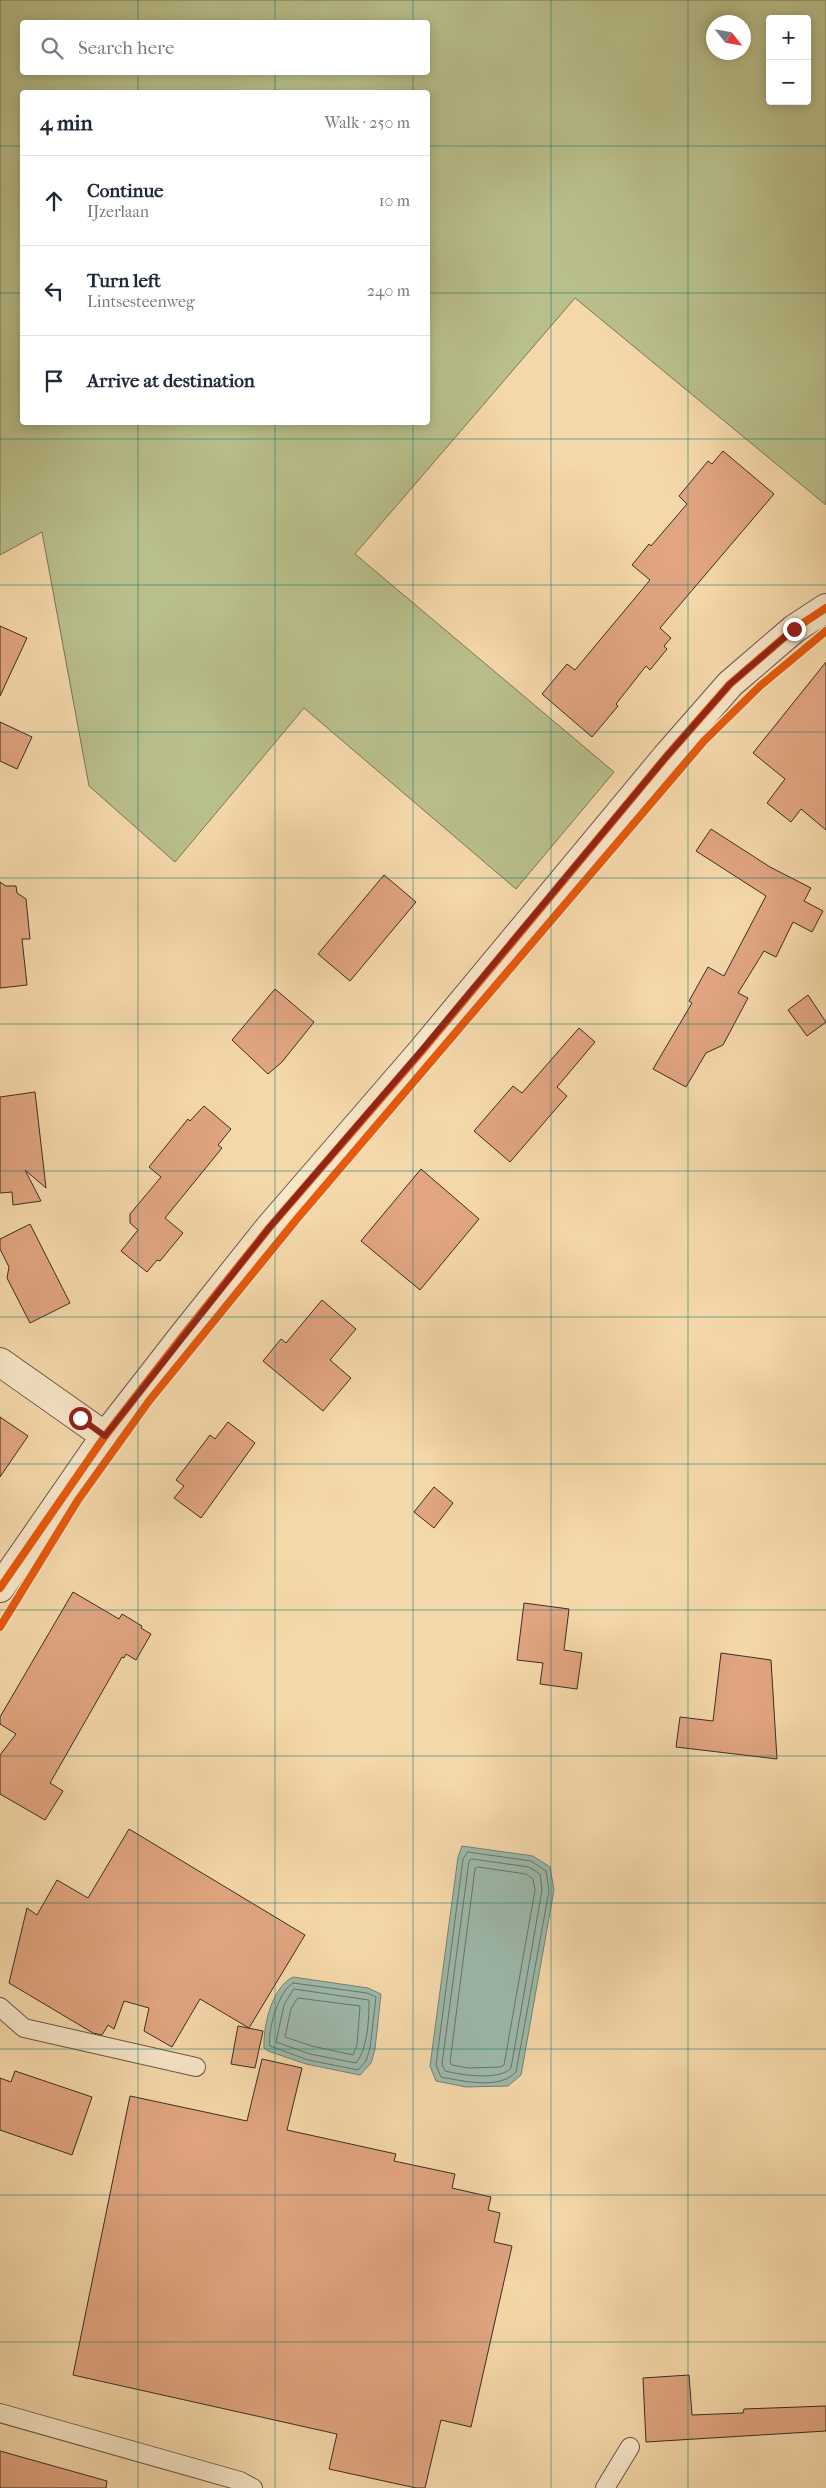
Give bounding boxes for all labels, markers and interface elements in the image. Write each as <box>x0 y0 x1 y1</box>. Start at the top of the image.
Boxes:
north arrow <box>706 15 751 60</box>
map controls <box>766 15 811 105</box>
button: + <box>766 15 811 60</box>
search box <box>20 20 430 75</box>
icon: search <box>38 34 66 62</box>
text: Search here <box>78 37 174 59</box>
button: − <box>766 60 811 105</box>
text: 4 min <box>40 111 93 135</box>
text: Walk · 250 m <box>325 113 410 132</box>
text: Continue <box>87 180 163 202</box>
icon: ahead <box>40 187 68 215</box>
text: 10 m <box>379 191 410 210</box>
text: IJzerlaan <box>87 202 149 221</box>
text: Turn left <box>87 270 161 292</box>
icon: left <box>40 277 68 305</box>
text: 240 m <box>367 281 410 300</box>
text: Lintsesteenweg <box>87 292 195 311</box>
icon: arrive <box>40 367 68 395</box>
text: Arrive at destination <box>87 370 255 392</box>
route end <box>783 618 806 641</box>
route start <box>69 1407 92 1430</box>

